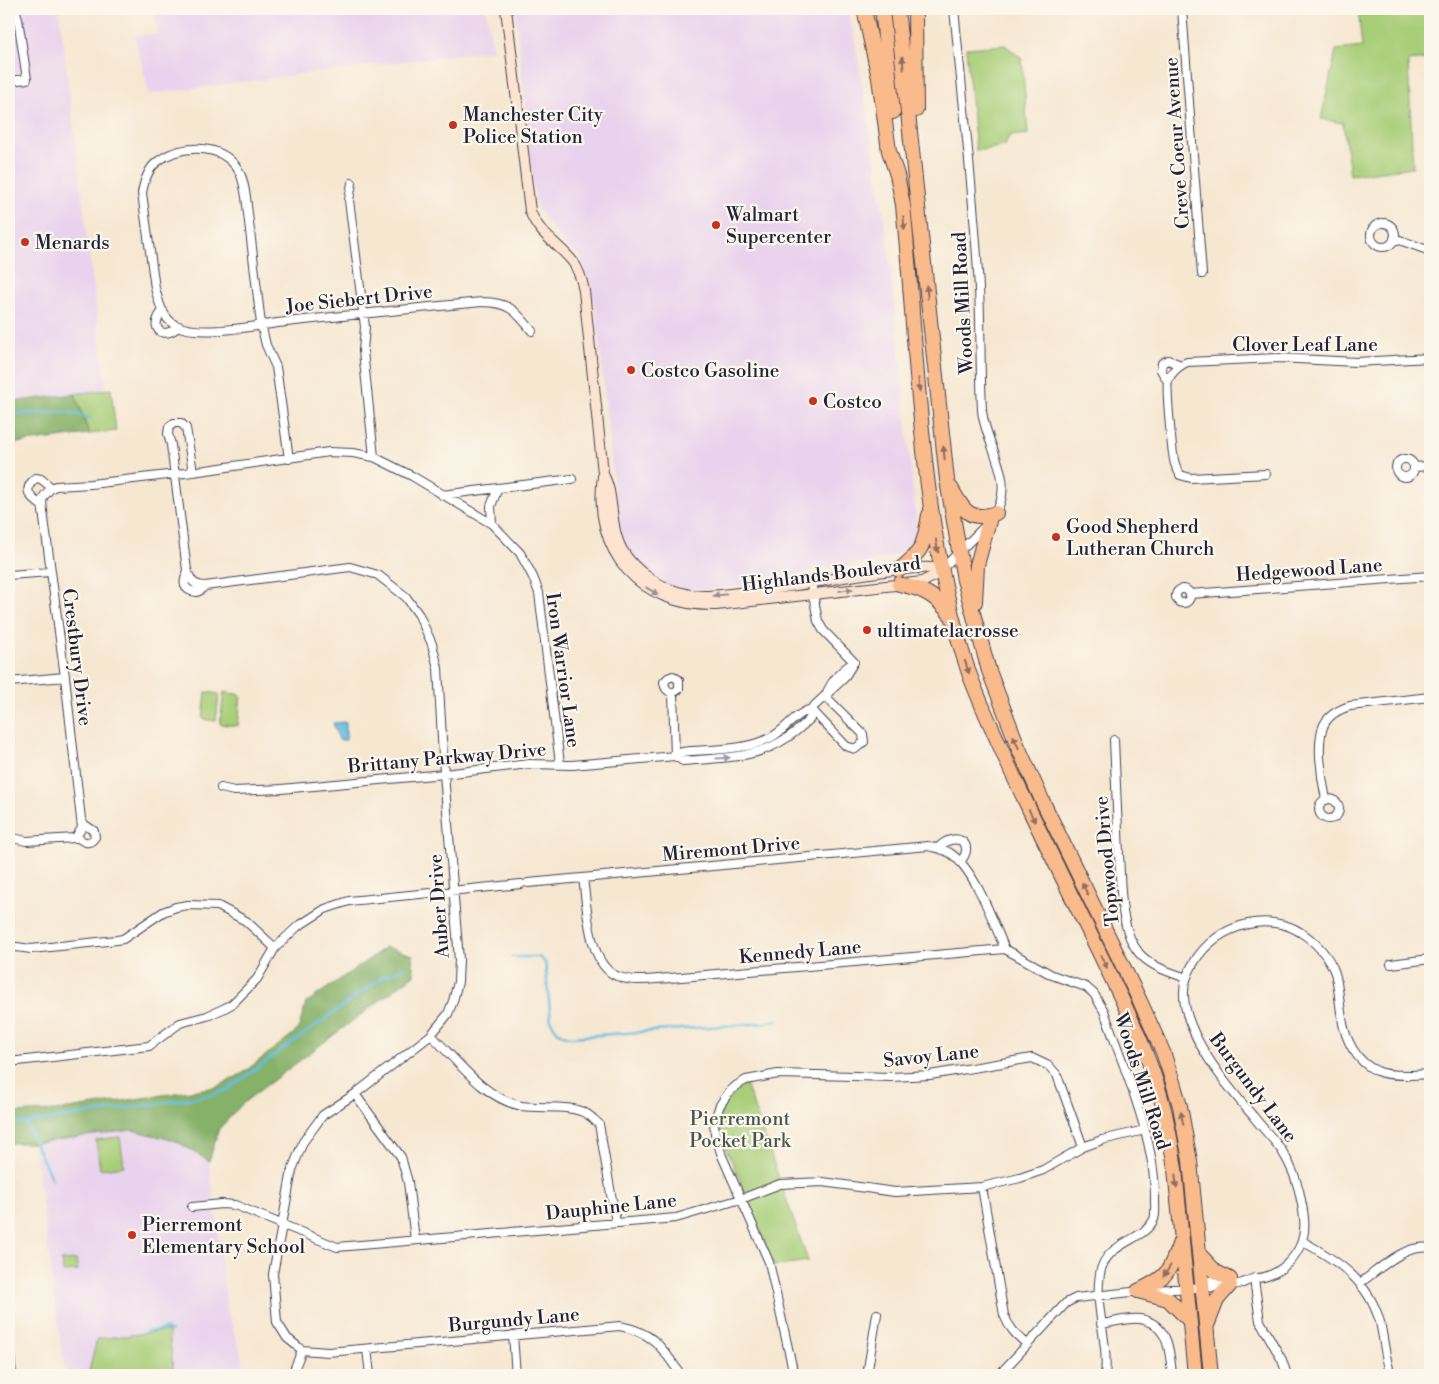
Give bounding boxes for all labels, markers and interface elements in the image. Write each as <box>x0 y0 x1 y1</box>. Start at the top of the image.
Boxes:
one-way arrow <box>899 55 907 71</box>
street label: Creve Coeur Avenue <box>1159 56 1195 230</box>
place label: Manchester City Police Station <box>463 103 604 149</box>
marker: Manchester City Police Station <box>447 119 459 131</box>
place label: Walmart Supercenter <box>725 203 831 249</box>
one-way arrow <box>901 215 909 231</box>
marker: Walmart Supercenter <box>710 219 722 231</box>
place label: Menards <box>35 231 110 255</box>
street label: Woods Mill Road <box>947 231 979 376</box>
marker: Menards <box>19 236 31 248</box>
street label: Joe Siebert Drive <box>284 279 434 319</box>
one-way arrow <box>923 283 931 299</box>
street label: Clover Leaf Lane <box>1232 333 1378 357</box>
place label: Costco Gasoline <box>641 359 779 383</box>
marker: Costco Gasoline <box>625 364 637 376</box>
one-way arrow <box>915 377 923 393</box>
place label: Costco <box>823 390 882 414</box>
marker: Costco <box>807 395 819 407</box>
one-way arrow <box>940 445 948 461</box>
place label: Good Shepherd Lutheran Church <box>1066 515 1214 561</box>
marker: Good Shepherd Lutheran Church <box>1050 531 1062 543</box>
one-way arrow <box>934 539 942 555</box>
street label: Highlands Boulevard <box>740 551 922 597</box>
street label: Hedgewood Lane <box>1235 553 1383 587</box>
one-way arrow <box>646 586 659 595</box>
one-way arrow <box>838 586 854 594</box>
street label: Crestbury Drive <box>57 587 97 727</box>
street label: Iron Warrior Lane <box>540 591 586 749</box>
one-way arrow <box>712 591 728 599</box>
place label: ultimatelacrosse <box>877 619 1019 643</box>
marker: ultimatelacrosse <box>861 624 873 636</box>
one-way arrow <box>964 660 972 675</box>
one-way arrow <box>1011 735 1019 749</box>
street label: Brittany Parkway Drive <box>346 737 547 779</box>
one-way arrow <box>715 753 731 761</box>
street label: Topwood Drive <box>1089 795 1125 927</box>
one-way arrow <box>1028 809 1036 823</box>
street label: Miremont Drive <box>661 831 801 867</box>
street label: Auber Drive <box>423 853 455 960</box>
one-way arrow <box>1081 881 1089 896</box>
street label: Kennedy Lane <box>738 935 862 969</box>
one-way arrow <box>1100 955 1108 969</box>
street label: Woods Mill Road <box>1108 1009 1176 1153</box>
street label: Burgundy Lane <box>1203 1027 1302 1147</box>
street label: Savoy Lane <box>882 1039 980 1073</box>
park label: Pierremont Pocket Park <box>689 1107 792 1153</box>
one-way arrow <box>1178 1111 1186 1126</box>
one-way arrow <box>1172 1173 1180 1189</box>
street label: Dauphine Lane <box>544 1188 678 1226</box>
place label: Pierremont Elementary School <box>142 1213 306 1259</box>
marker: Pierremont Elementary School <box>126 1229 138 1241</box>
one-way arrow <box>1163 1264 1172 1277</box>
street label: Burgundy Lane <box>447 1302 581 1338</box>

